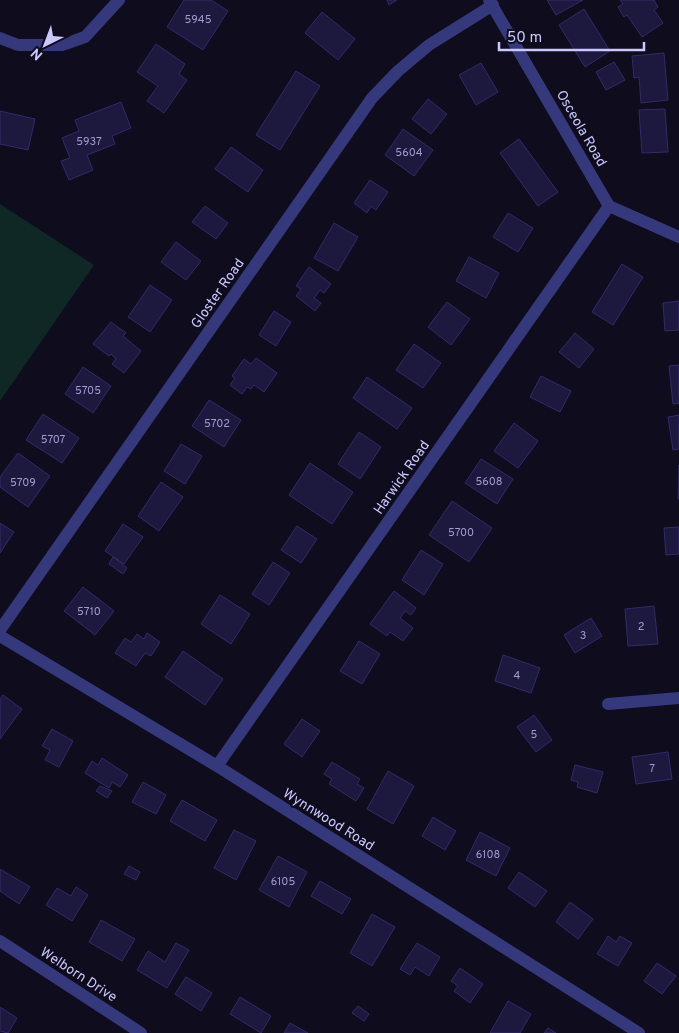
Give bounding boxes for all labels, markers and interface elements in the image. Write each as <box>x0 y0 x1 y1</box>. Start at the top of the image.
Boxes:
house number: 5945 <box>185 13 212 27</box>
north arrow <box>20 20 70 70</box>
scale bar <box>499 20 644 52</box>
text: 50 m <box>507 29 542 48</box>
text: N <box>28 44 47 63</box>
street label: Osceola Road <box>552 87 609 170</box>
house number: 5937 <box>76 135 102 149</box>
house number: 5604 <box>395 146 423 160</box>
street label: Gloster Road <box>188 256 249 332</box>
house number: 5705 <box>75 384 101 398</box>
house number: 5702 <box>204 417 230 431</box>
house number: 5707 <box>41 433 66 447</box>
street label: Harwick Road <box>371 438 434 518</box>
house number: 5608 <box>475 475 503 489</box>
house number: 5709 <box>10 476 36 490</box>
house number: 5700 <box>448 526 474 540</box>
house number: 5710 <box>77 605 101 619</box>
house number: 2 <box>638 620 644 634</box>
house number: 3 <box>580 629 586 643</box>
house number: 4 <box>514 669 521 683</box>
house number: 5 <box>531 728 538 742</box>
house number: 7 <box>649 762 655 776</box>
street label: Wynnwood Road <box>279 785 377 855</box>
house number: 6108 <box>476 848 500 862</box>
house number: 6105 <box>271 875 295 889</box>
street label: Welborn Drive <box>37 944 120 1006</box>

